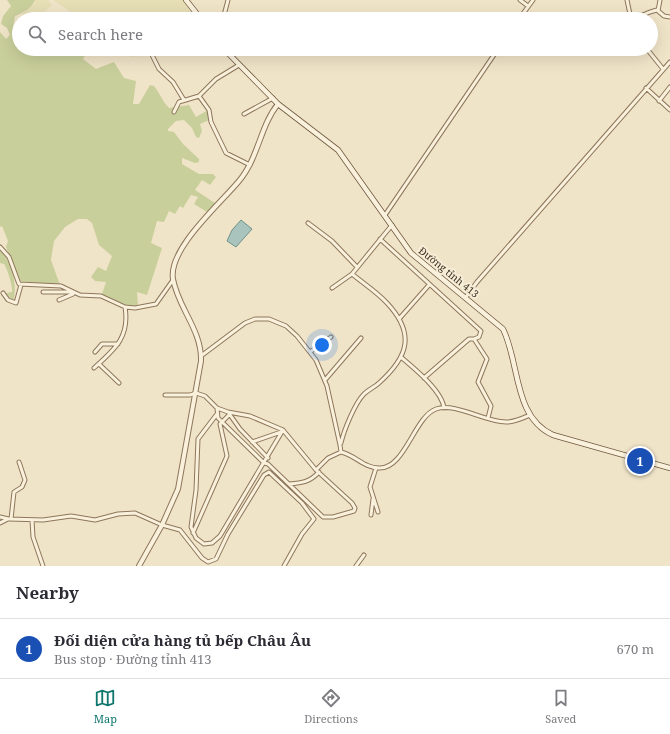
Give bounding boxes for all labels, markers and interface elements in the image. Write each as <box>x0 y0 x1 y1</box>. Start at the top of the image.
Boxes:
search box <box>12 12 658 56</box>
icon: search <box>26 23 48 45</box>
text: Search here <box>58 24 143 44</box>
street label: Đường tỉnh 413 <box>416 243 482 301</box>
your location <box>312 335 332 355</box>
pin: 1 <box>627 446 653 476</box>
text: Nearby <box>16 581 79 604</box>
text: Đối diện cửa hàng tủ bếp Châu Âu <box>54 630 311 650</box>
text: 1 <box>25 640 33 658</box>
text: 670 m <box>617 640 654 658</box>
text: Bus stop · Đường tỉnh 413 <box>54 650 212 668</box>
tab: Map <box>94 687 117 726</box>
tab: Directions <box>304 687 358 726</box>
tab: Saved <box>545 687 576 726</box>

